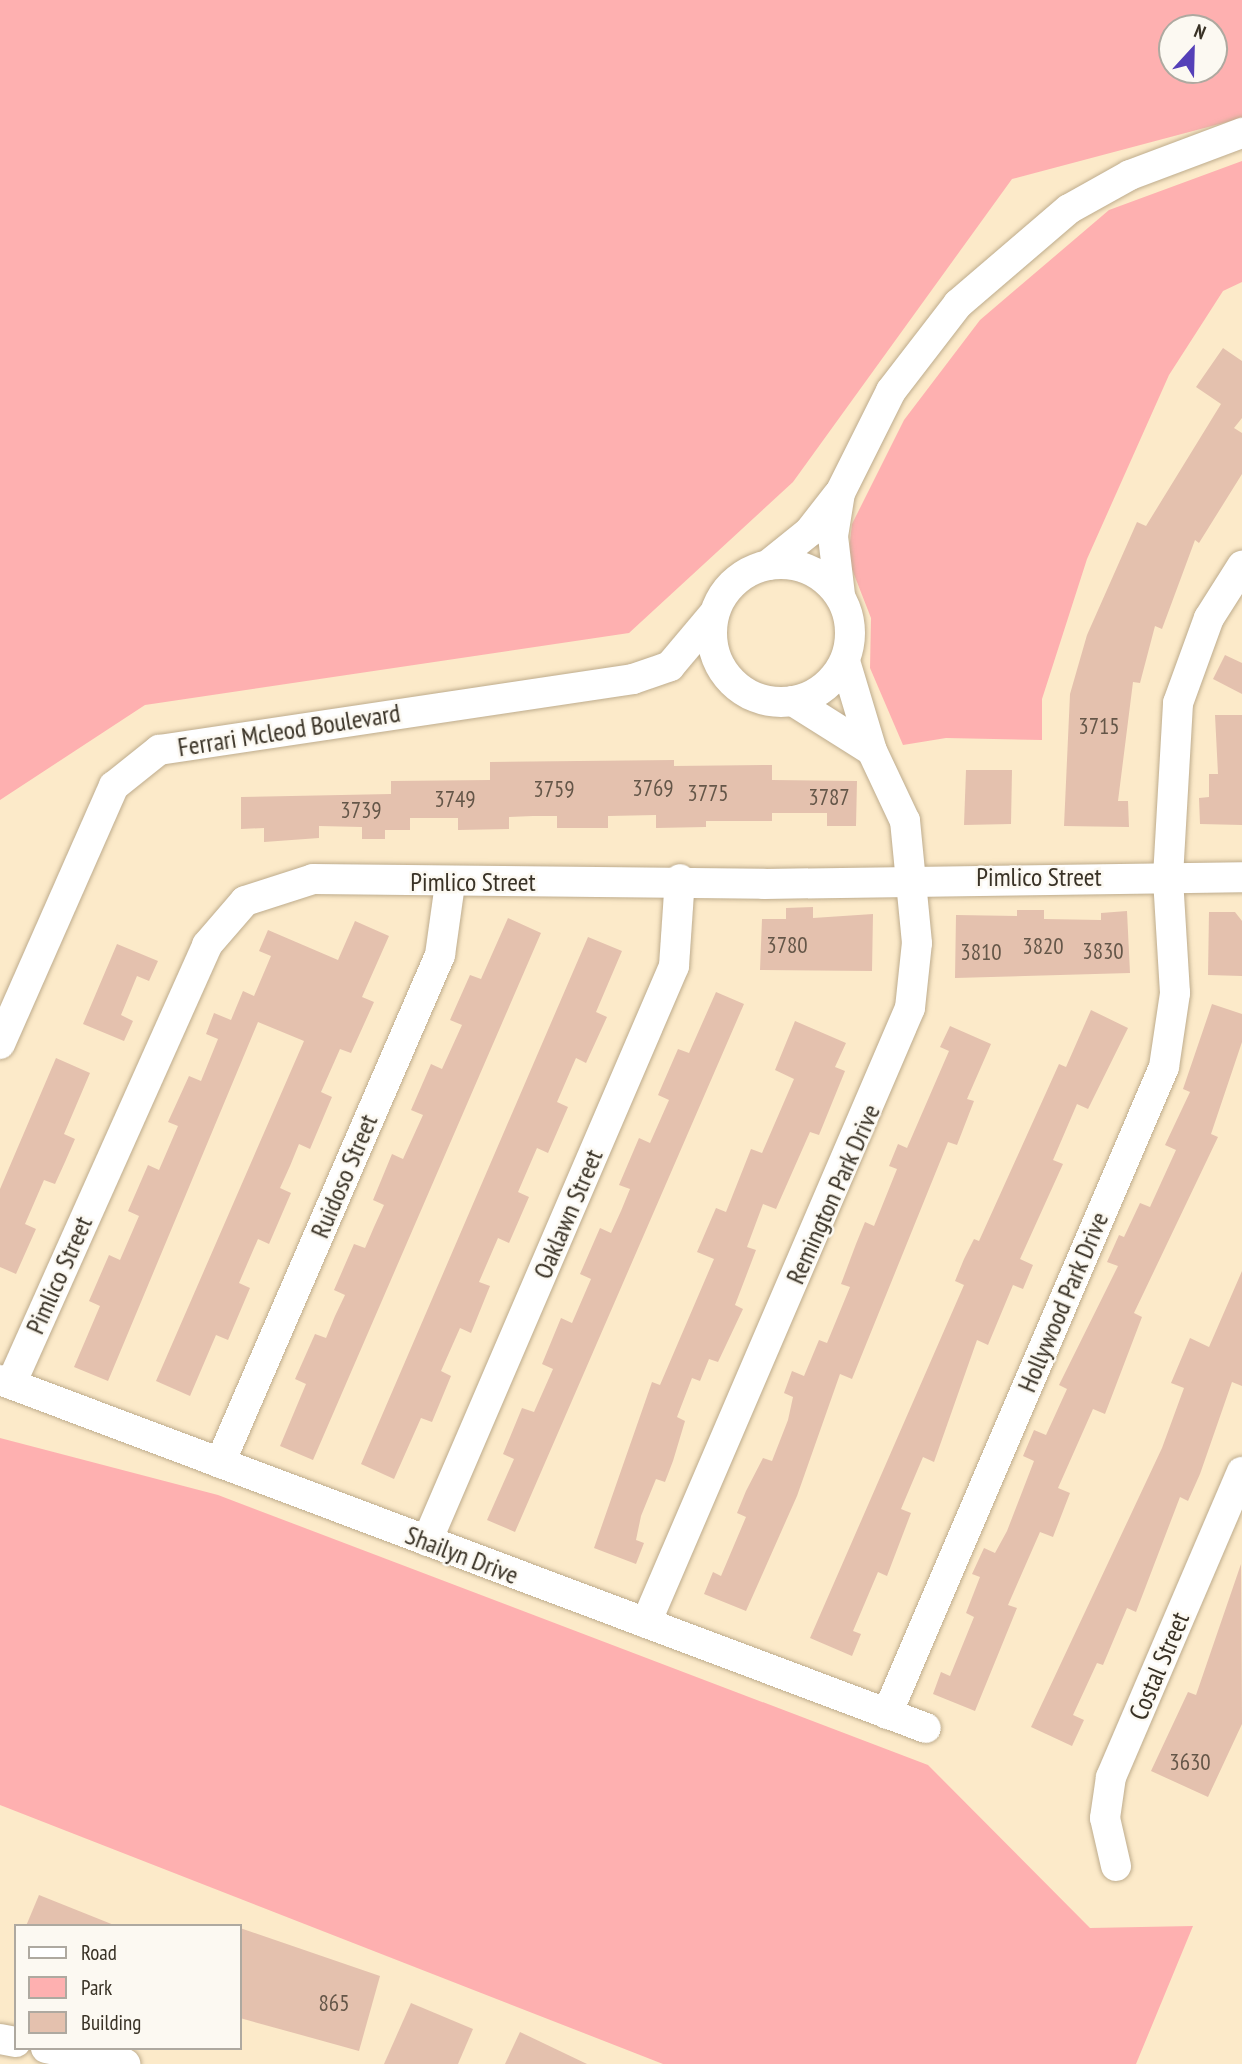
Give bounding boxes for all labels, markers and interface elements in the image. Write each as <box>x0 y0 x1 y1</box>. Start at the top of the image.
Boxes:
north arrow <box>1158 14 1228 84</box>
text: N <box>1191 18 1209 44</box>
street label: Ferrari Mcleod Boulevard <box>176 697 402 763</box>
house number: 3715 <box>1078 712 1120 740</box>
house number: 3769 <box>632 774 674 802</box>
house number: 3759 <box>533 775 575 803</box>
house number: 3775 <box>687 779 729 807</box>
house number: 3787 <box>808 783 850 811</box>
house number: 3749 <box>434 785 476 813</box>
house number: 3739 <box>340 796 382 824</box>
street label: Pimlico Street <box>976 861 1102 893</box>
street label: Pimlico Street <box>410 866 536 898</box>
house number: 3780 <box>766 931 808 959</box>
house number: 3820 <box>1022 932 1064 960</box>
house number: 3830 <box>1082 937 1124 965</box>
house number: 3810 <box>960 938 1002 966</box>
street label: Remington Park Drive <box>779 1099 887 1289</box>
street label: Ruidoso Street <box>304 1109 384 1243</box>
street label: Oaklawn Street <box>527 1145 609 1283</box>
street label: Hollywood Park Drive <box>1011 1207 1115 1397</box>
street label: Pimlico Street <box>19 1211 99 1339</box>
street label: Shailyn Drive <box>401 1519 523 1591</box>
street label: Costal Street <box>1122 1607 1196 1725</box>
house number: 3630 <box>1169 1748 1211 1776</box>
legend <box>14 1924 242 2050</box>
text: Road <box>81 1939 117 1966</box>
text: Park <box>81 1974 112 2001</box>
house number: 865 <box>318 1989 350 2017</box>
text: Building <box>81 2009 141 2036</box>

